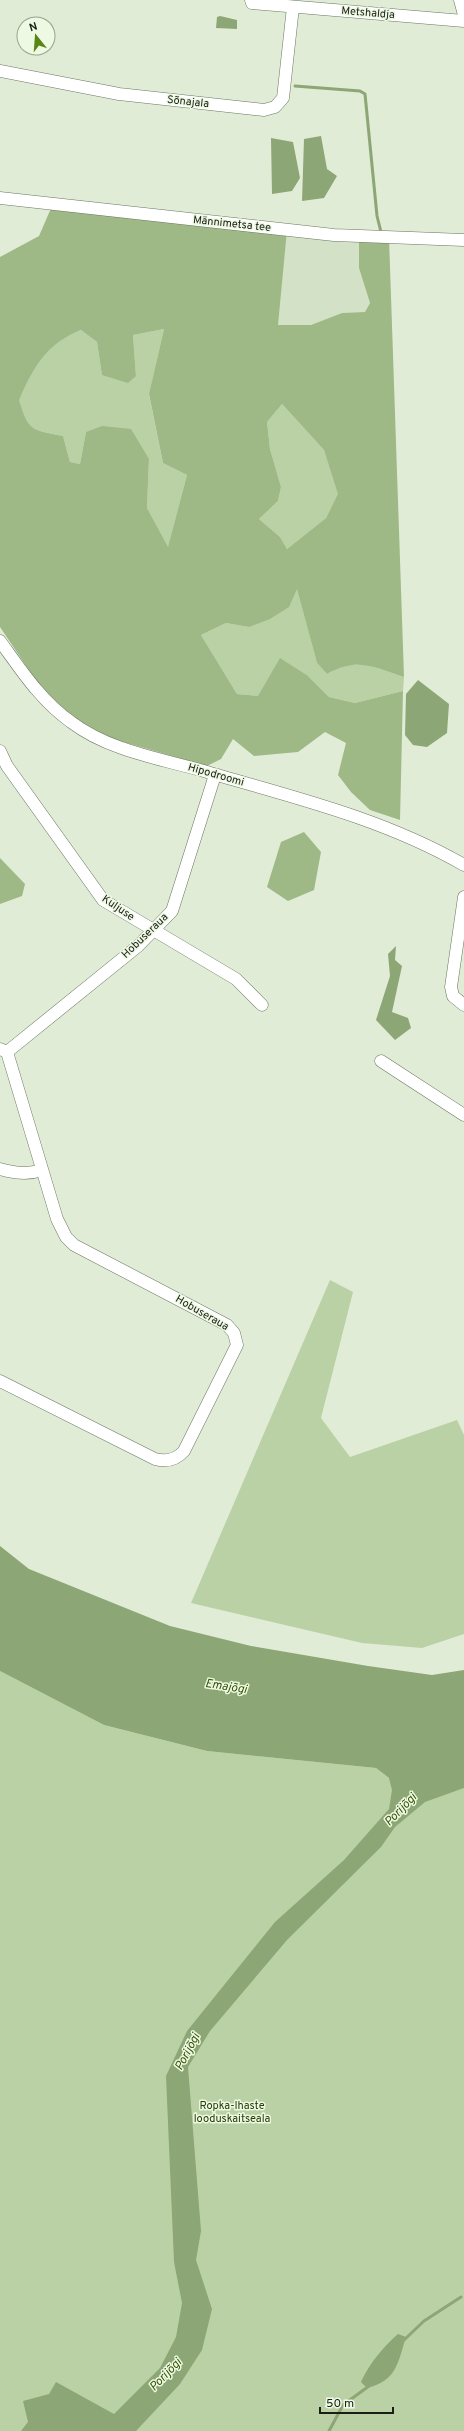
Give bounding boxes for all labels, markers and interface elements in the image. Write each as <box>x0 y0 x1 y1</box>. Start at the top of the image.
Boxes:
street label: Metshaldja <box>341 4 396 22</box>
north arrow <box>16 16 56 56</box>
text: N <box>28 20 39 35</box>
street label: Sõnajala <box>166 93 210 111</box>
street label: Männimetsa tee <box>192 213 272 235</box>
street label: Hipodroomi <box>186 760 246 790</box>
street label: Kuljuse <box>99 892 137 924</box>
street label: Hobuseraua <box>119 910 171 962</box>
street label: Hobuseraua <box>173 1292 231 1334</box>
water label: Emajõgi <box>204 1676 249 1698</box>
water label: Porijõgi <box>381 1789 421 1830</box>
water label: Porijõgi <box>172 2030 205 2073</box>
park label: Ropka-Ihaste looduskaitseala <box>194 2099 271 2126</box>
water label: Porijõgi <box>146 2354 186 2395</box>
scale bar <box>320 2389 393 2415</box>
text: 50 m <box>326 2396 354 2412</box>

